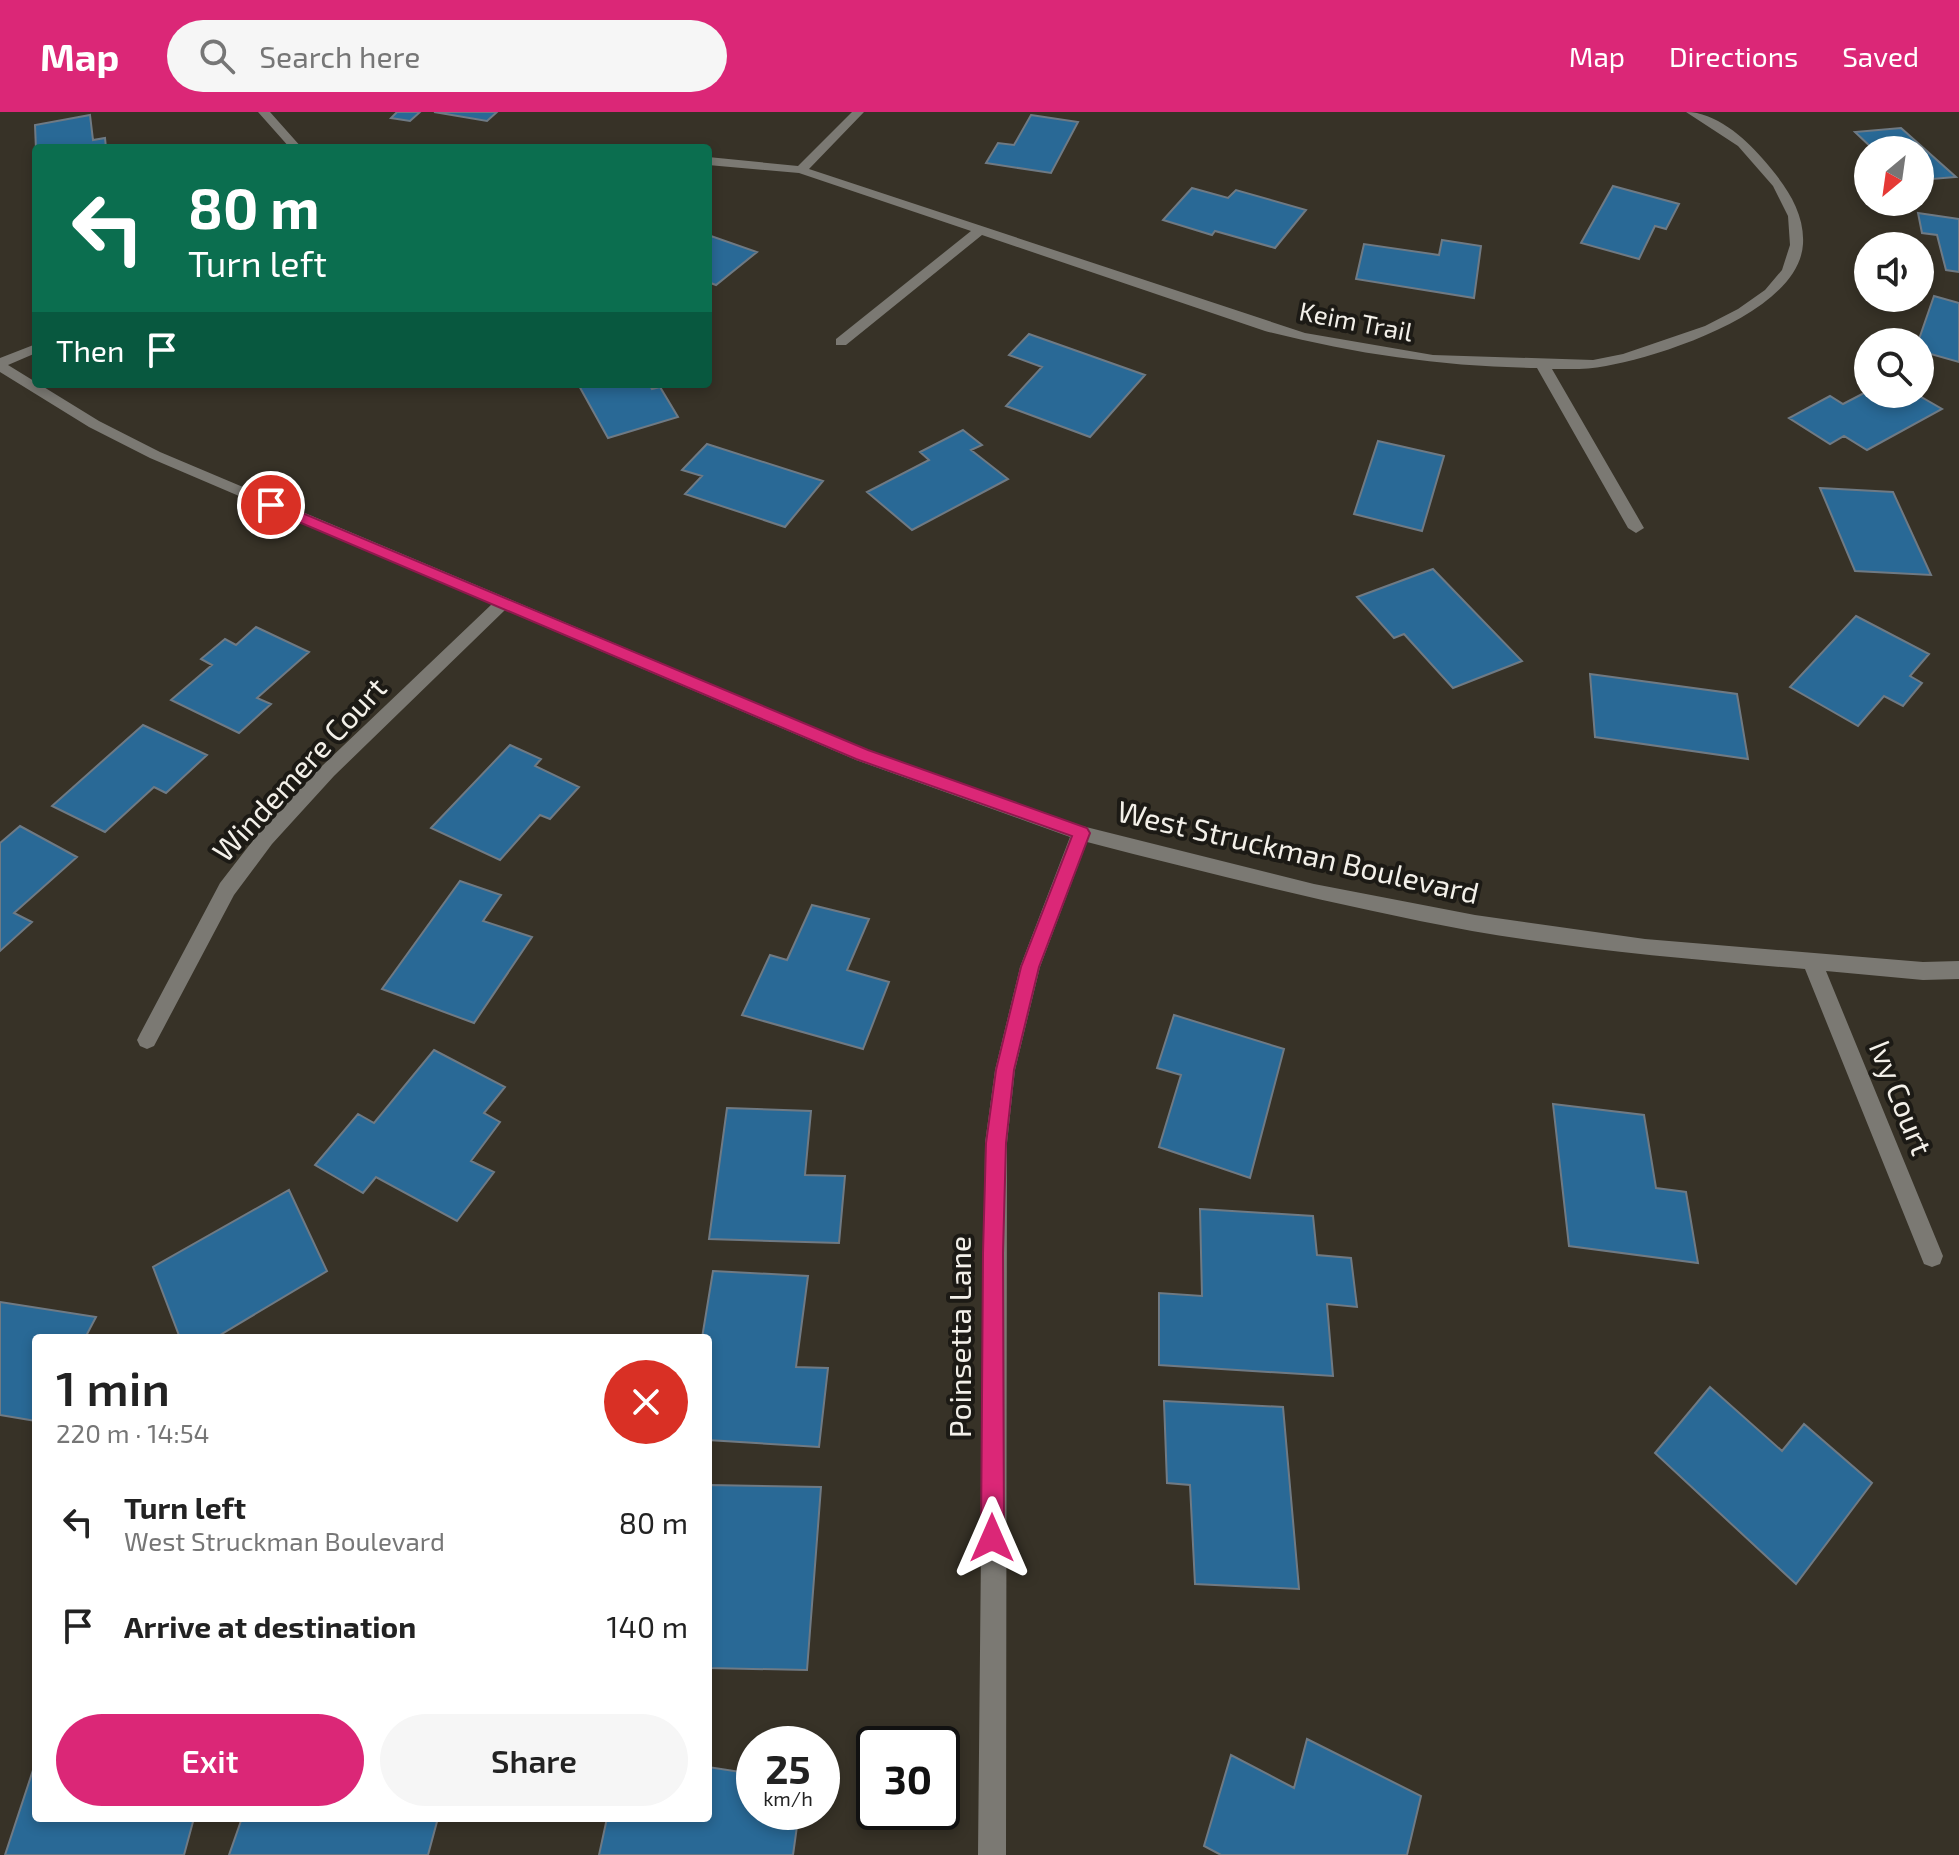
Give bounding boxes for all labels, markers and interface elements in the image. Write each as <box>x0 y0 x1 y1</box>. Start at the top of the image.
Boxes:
search box <box>167 20 727 92</box>
text: Map <box>40 33 119 79</box>
icon: search <box>195 34 239 78</box>
text: Search here <box>259 38 420 74</box>
text: Map <box>1569 39 1625 73</box>
text: Directions <box>1669 39 1798 73</box>
text: Saved <box>1842 39 1919 73</box>
north arrow <box>1854 136 1934 216</box>
map controls <box>1854 136 1934 408</box>
text: 80 m <box>188 173 320 240</box>
icon: left <box>56 176 160 280</box>
button: sound <box>1854 232 1934 312</box>
text: Turn left <box>188 241 327 284</box>
street label: Keim Trail <box>1297 294 1416 347</box>
icon: arrive <box>140 328 184 372</box>
button: search <box>1854 328 1934 408</box>
text: Then <box>56 332 124 368</box>
pin <box>237 471 305 539</box>
icon: arrive <box>249 483 293 527</box>
street label: Windemere Court <box>204 669 393 868</box>
street label: West Struckman Boulevard <box>1114 792 1483 910</box>
street label: Ivy Court <box>1863 1035 1941 1160</box>
street label: Poinsetta Lane <box>941 1236 977 1438</box>
text: 1 min <box>56 1358 170 1416</box>
button: close <box>604 1360 688 1444</box>
text: 220 m · 14:54 <box>56 1417 210 1448</box>
text: Turn left <box>124 1489 246 1525</box>
position arrow <box>950 1496 1034 1580</box>
icon: left <box>56 1500 100 1544</box>
text: 80 m <box>619 1504 688 1540</box>
text: West Struckman Boulevard <box>124 1525 445 1556</box>
icon: arrive <box>56 1604 100 1648</box>
text: Arrive at destination <box>124 1608 416 1644</box>
text: 140 m <box>607 1608 688 1644</box>
button: Exit <box>56 1714 364 1806</box>
button: Share <box>380 1714 688 1806</box>
speed limit sign: 30 <box>856 1726 960 1830</box>
text: 25 <box>765 1744 811 1792</box>
text: km/h <box>763 1786 813 1810</box>

